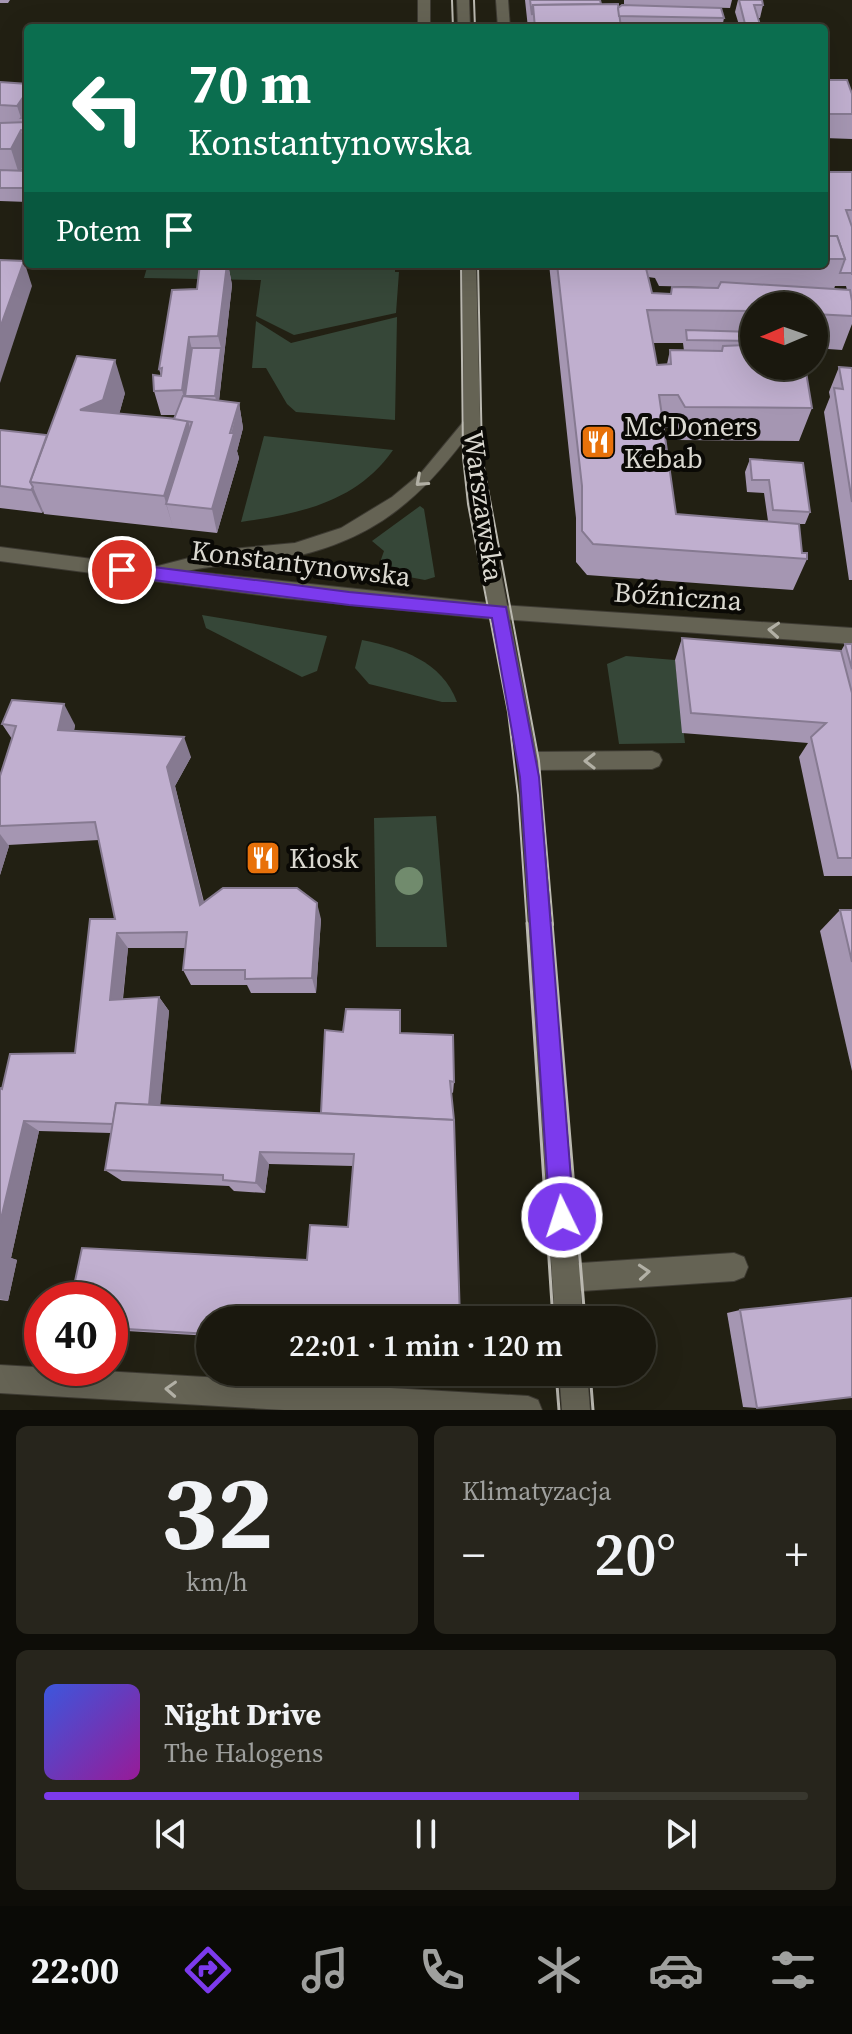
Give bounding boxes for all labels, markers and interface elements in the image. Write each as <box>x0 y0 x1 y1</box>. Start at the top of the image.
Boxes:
text: 70 m <box>188 45 311 122</box>
icon: left <box>56 56 160 160</box>
text: Konstantynowska <box>188 118 472 167</box>
icon: arrive <box>157 208 201 252</box>
text: Potem <box>56 210 141 251</box>
north arrow <box>740 292 828 380</box>
map controls <box>740 292 828 380</box>
place label: Mc'Doners Kebab <box>624 407 758 477</box>
restaurant icon: Mc'Doners Kebab <box>579 423 617 461</box>
street label: Warszawska <box>455 428 513 585</box>
one-way arrow <box>416 472 430 487</box>
street label: Konstantynowska <box>189 531 414 595</box>
pin <box>88 536 156 604</box>
icon: arrive <box>100 548 144 592</box>
street label: Bóźniczna <box>612 573 744 619</box>
one-way arrow <box>767 622 780 639</box>
one-way arrow <box>583 752 596 770</box>
restaurant icon: Kiosk <box>244 839 282 877</box>
place label: Kiosk <box>289 839 359 877</box>
position arrow <box>520 1175 604 1259</box>
one-way arrow <box>638 1264 651 1281</box>
speed limit sign: 40 <box>24 1282 128 1386</box>
text: 22:01 · 1 min · 120 m <box>289 1325 563 1366</box>
one-way arrow <box>164 1381 177 1398</box>
text: 32 <box>161 1440 273 1583</box>
text: Klimatyzacja <box>462 1473 611 1509</box>
text: 20° <box>594 1513 676 1595</box>
text: − <box>462 1524 485 1585</box>
text: + <box>785 1524 808 1585</box>
text: km/h <box>186 1564 248 1600</box>
text: Night Drive <box>164 1694 321 1735</box>
text: The Halogens <box>164 1735 323 1771</box>
icon: previous <box>149 1812 193 1856</box>
icon: pause <box>404 1812 448 1856</box>
icon: next <box>659 1812 703 1856</box>
icon: directions <box>180 1942 236 1998</box>
icon: music <box>297 1942 353 1998</box>
icon: phone <box>414 1942 470 1998</box>
icon: climate <box>531 1942 587 1998</box>
icon: car <box>648 1942 704 1998</box>
icon: filters <box>765 1942 821 1998</box>
text: 22:00 <box>31 1946 119 1995</box>

